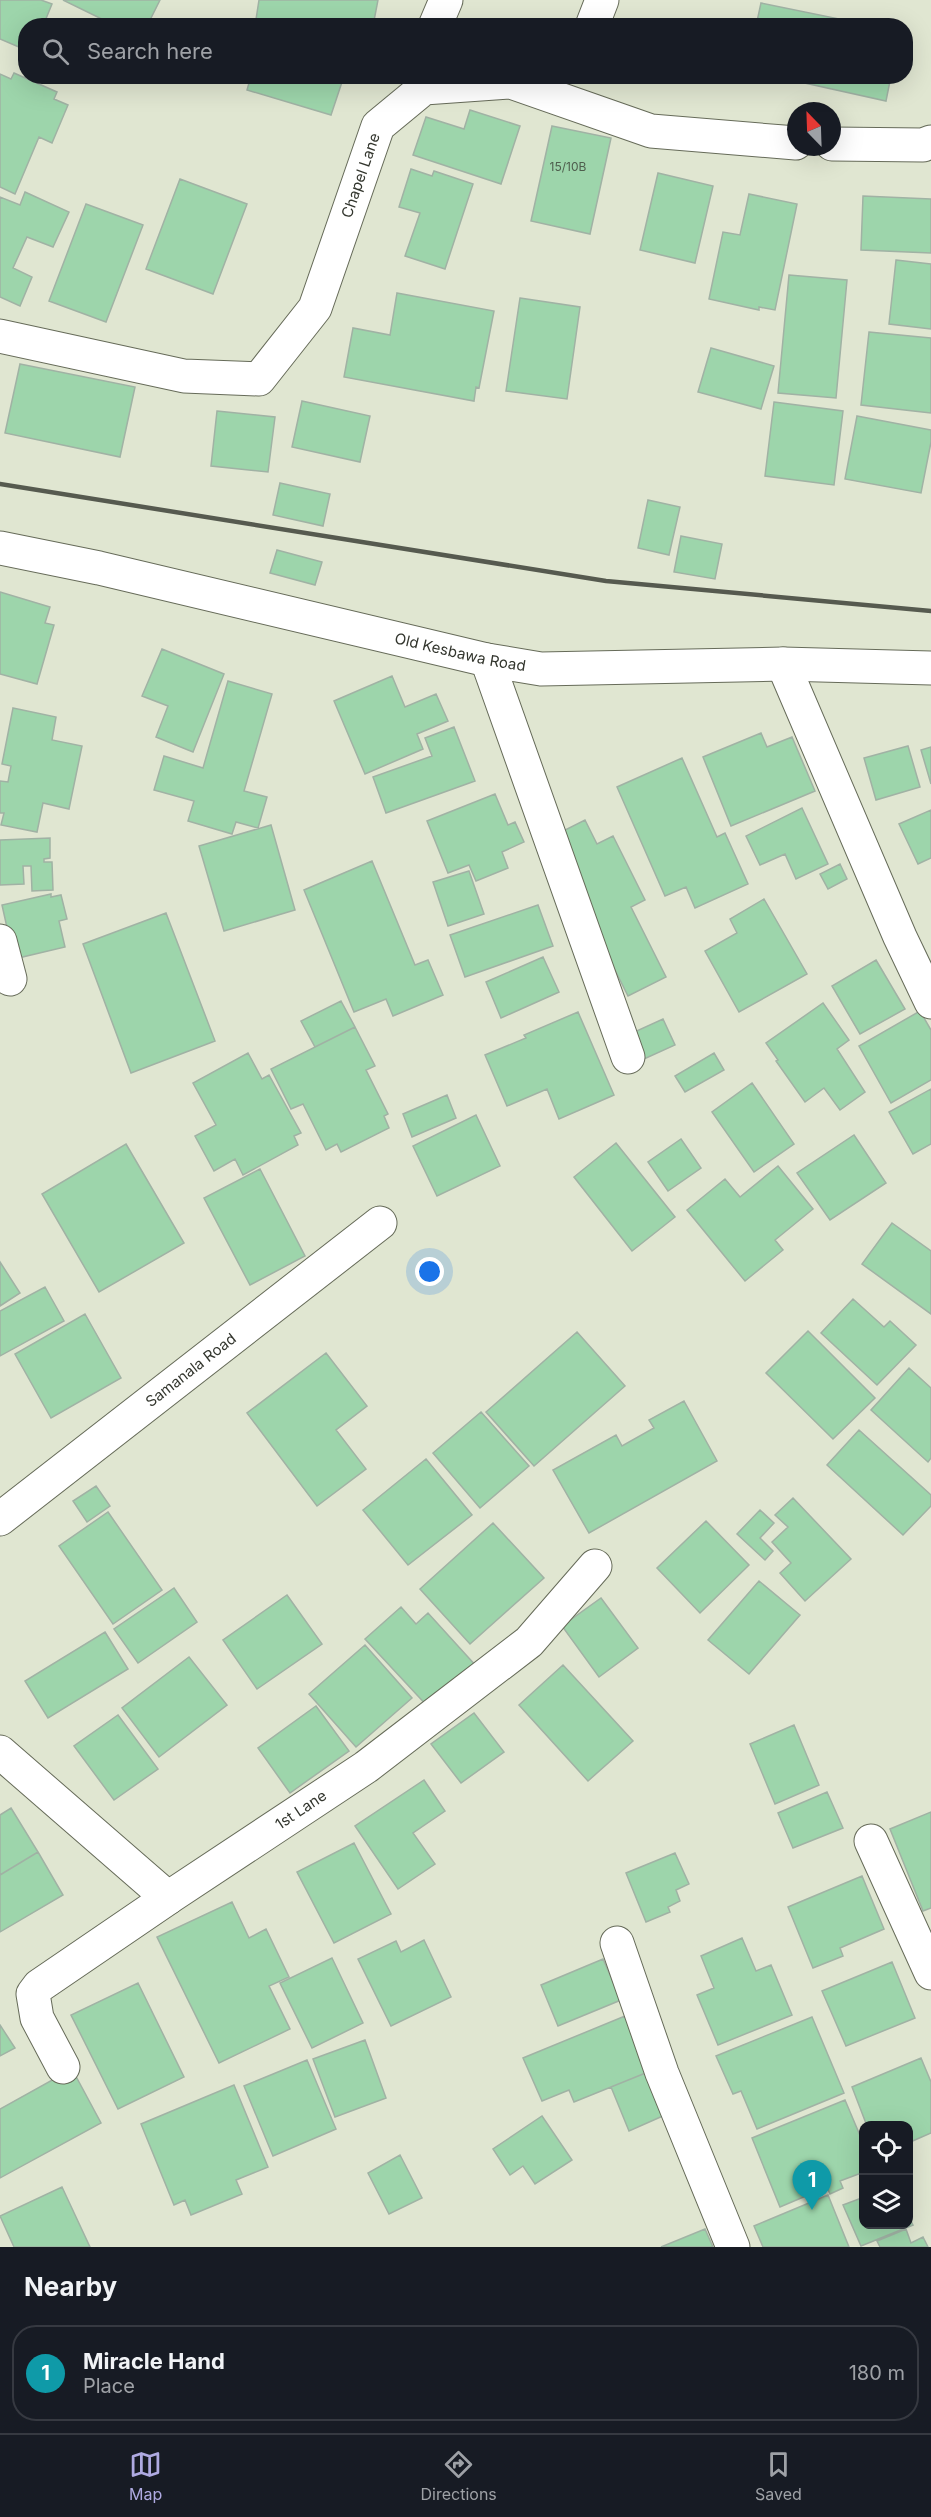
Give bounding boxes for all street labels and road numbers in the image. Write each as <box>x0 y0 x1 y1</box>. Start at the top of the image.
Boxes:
street label: Chapel Lane <box>337 130 384 220</box>
street label: Old Kesbawa Road <box>393 628 527 675</box>
street label: Samanala Road <box>142 1329 240 1411</box>
street label: 1st Lane <box>271 1786 330 1833</box>

